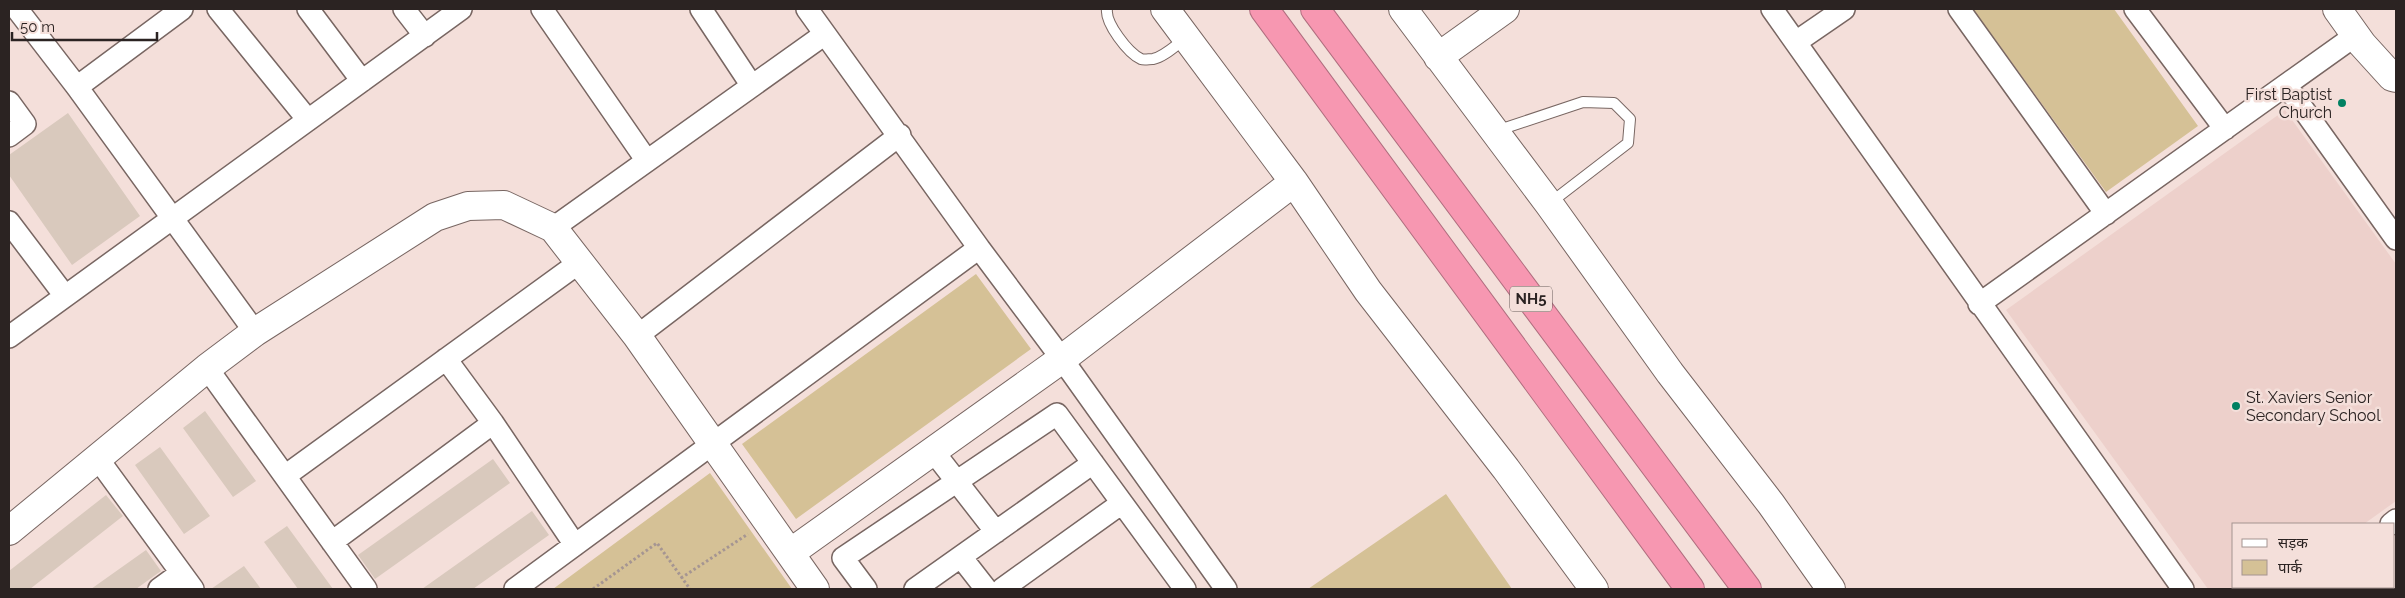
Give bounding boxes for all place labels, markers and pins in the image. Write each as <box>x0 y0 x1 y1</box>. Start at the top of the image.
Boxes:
place label: First Baptist Church <box>2245 85 2333 122</box>
marker: First Baptist Church <box>2336 97 2348 109</box>
place label: St. Xaviers Senior Secondary School <box>2246 388 2381 425</box>
marker: St. Xaviers Senior Secondary School <box>2230 400 2242 412</box>

